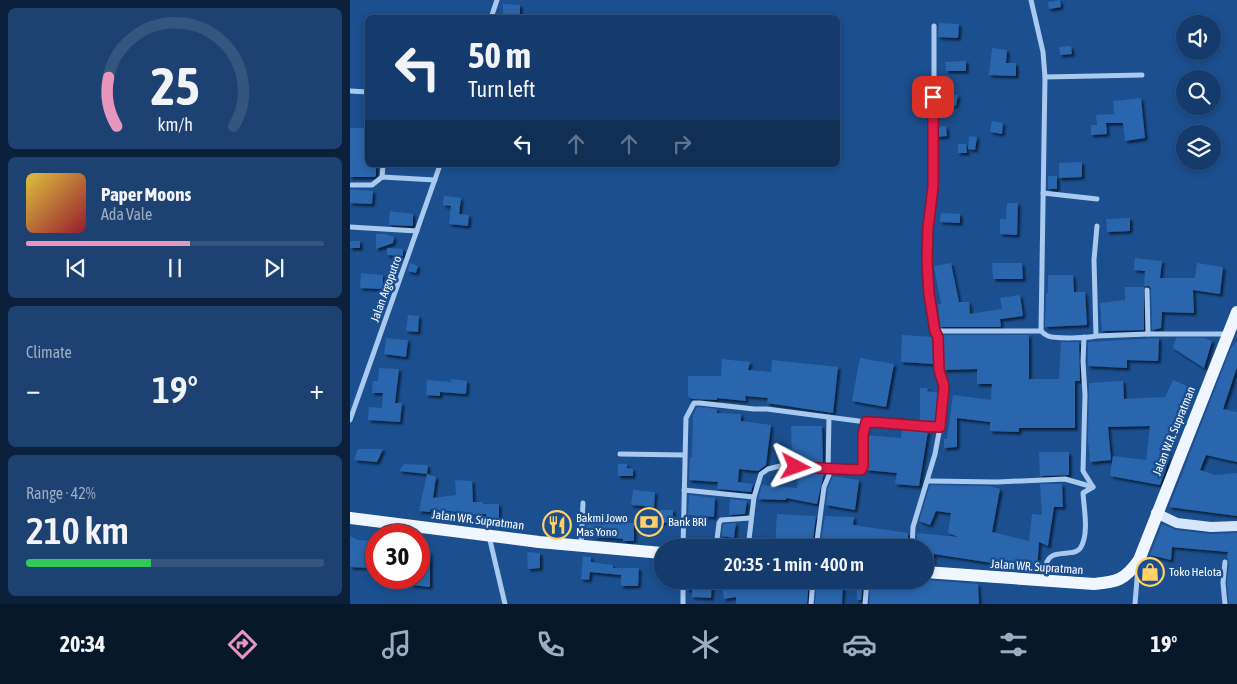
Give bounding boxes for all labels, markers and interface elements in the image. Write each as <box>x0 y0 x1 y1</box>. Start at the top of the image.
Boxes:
map controls <box>1176 15 1221 170</box>
button: sound <box>1176 15 1221 60</box>
icon: left <box>385 35 450 100</box>
text: 50 m <box>468 35 531 75</box>
text: 25 <box>151 56 199 116</box>
button: search <box>1176 70 1221 115</box>
text: Turn left <box>468 76 535 102</box>
pin <box>912 76 954 118</box>
icon: arrive <box>919 83 947 111</box>
text: km/h <box>157 114 193 135</box>
button: layers <box>1176 125 1221 170</box>
icon: left <box>509 130 537 158</box>
icon: ahead <box>562 130 590 158</box>
icon: ahead <box>615 130 643 158</box>
icon: right <box>668 130 696 158</box>
text: Paper Moons <box>101 183 191 205</box>
text: Ada Vale <box>101 205 152 223</box>
icon: previous <box>62 254 90 282</box>
icon: pause <box>161 254 189 282</box>
icon: next <box>260 254 288 282</box>
street label: Jalan Argoputro <box>368 254 405 324</box>
text: Climate <box>26 343 72 361</box>
text: 19° <box>152 368 198 411</box>
text: − <box>26 373 41 405</box>
text: + <box>309 373 324 405</box>
street label: Jalan W.R. Supratman <box>1150 384 1198 478</box>
position arrow <box>769 440 821 492</box>
text: Range · 42% <box>26 484 96 502</box>
street label: Jalan WR. Supratman <box>431 507 525 533</box>
bank icon: Bank BRI <box>634 507 664 537</box>
text: 210 km <box>26 509 129 552</box>
restaurant icon: Bakmi Jowo Mas Yono <box>542 510 572 540</box>
place label: Bakmi Jowo Mas Yono <box>576 511 628 539</box>
place label: Bank BRI <box>668 515 707 529</box>
speed limit sign: 30 <box>365 524 430 589</box>
text: 20:35 · 1 min · 400 m <box>724 553 864 575</box>
street label: Jalan WR. Supratman <box>990 557 1084 577</box>
shop icon: Toko Helota <box>1135 557 1165 587</box>
place label: Toko Helota <box>1169 565 1222 579</box>
icon: directions <box>225 627 260 662</box>
icon: music <box>379 627 414 662</box>
icon: phone <box>533 627 568 662</box>
icon: climate <box>688 627 723 662</box>
icon: car <box>842 627 877 662</box>
icon: filters <box>996 627 1031 662</box>
text: 20:34 <box>60 631 105 657</box>
text: 19° <box>1151 631 1177 657</box>

